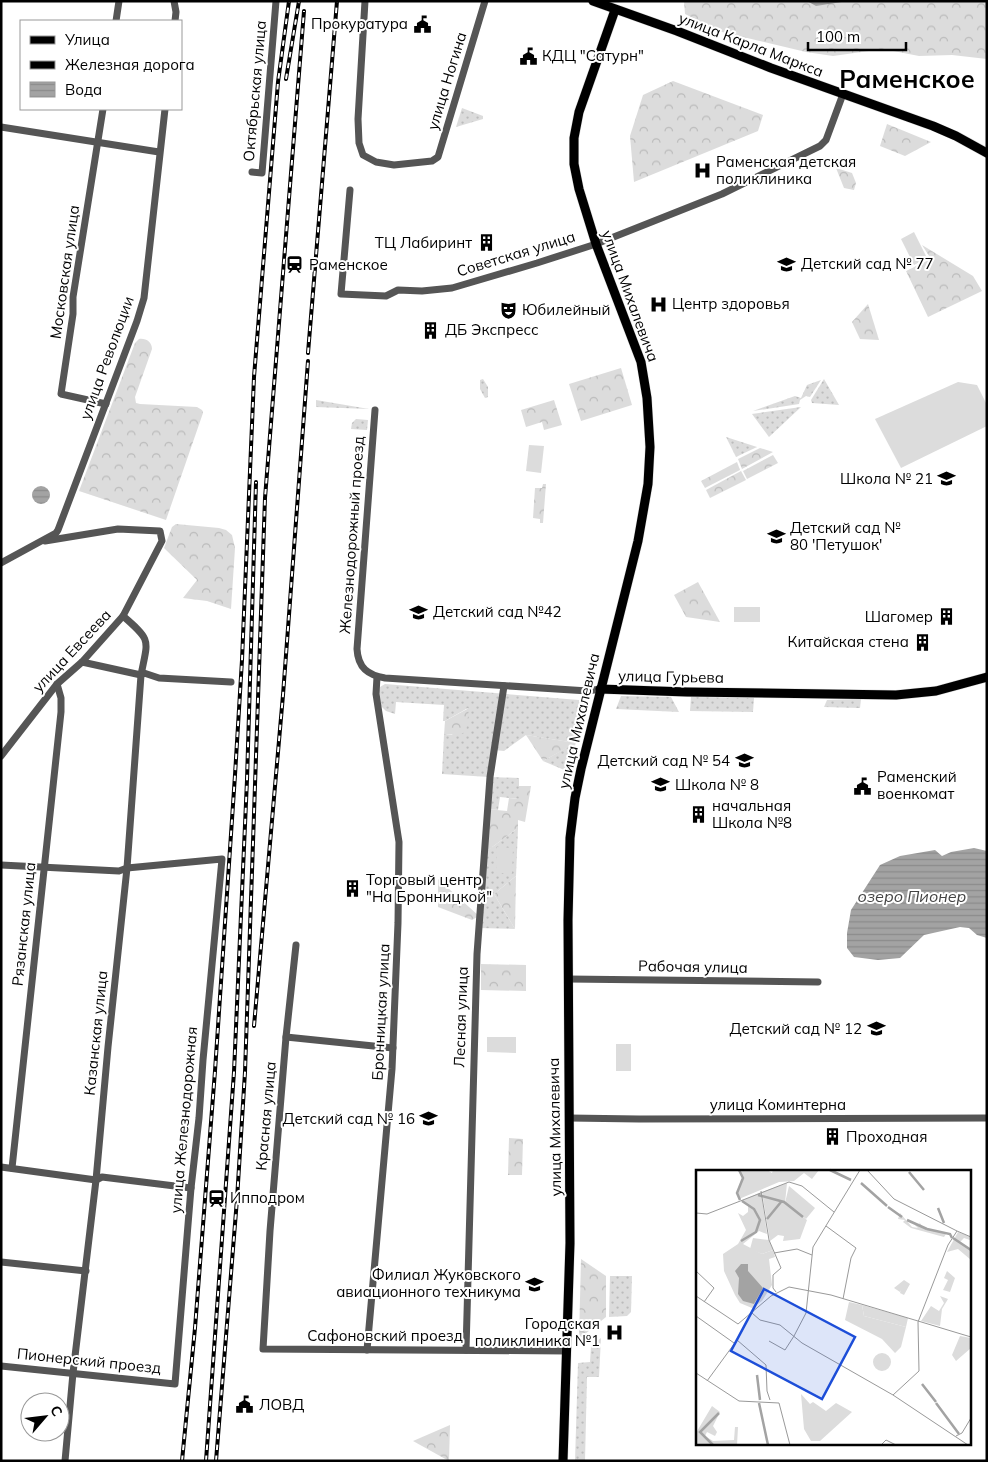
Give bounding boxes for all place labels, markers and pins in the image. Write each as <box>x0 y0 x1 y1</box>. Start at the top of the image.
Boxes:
place label: Прокуратура <box>311 14 408 33</box>
public building icon: Прокуратура <box>412 14 432 34</box>
public building icon: КДЦ "Сатурн" <box>518 46 538 66</box>
place label: КДЦ "Сатурн" <box>542 46 644 65</box>
place label: Раменская детская поликлиника <box>716 152 856 188</box>
hospital icon: Раменская детская поликлиника <box>692 161 712 181</box>
place label: ТЦ Лабиринт <box>375 233 472 252</box>
building icon: ТЦ Лабиринт <box>476 233 496 253</box>
school or university icon: Детский сад № 77 <box>777 254 797 274</box>
place label: Детский сад № 77 <box>801 254 934 273</box>
station icon: Раменское <box>285 255 305 275</box>
place label: Раменское <box>309 255 388 274</box>
hospital icon: Центр здоровья <box>648 294 668 314</box>
place label: Центр здоровья <box>672 294 790 313</box>
theatre icon: Юбилейный <box>498 300 518 320</box>
place label: Юбилейный <box>522 300 610 319</box>
building icon: ДБ Экспресс <box>421 320 441 340</box>
place label: ДБ Экспресс <box>445 320 539 339</box>
place label: Школа № 21 <box>840 469 933 488</box>
school or university icon: Школа № 21 <box>937 469 957 489</box>
place label: Детский сад № 80 'Петушок' <box>790 518 901 554</box>
school or university icon: Детский сад № 80 'Петушок' <box>766 527 786 547</box>
school or university icon: Детский сад №42 <box>409 602 429 622</box>
place label: Детский сад №42 <box>433 602 562 621</box>
place label: Шагомер <box>865 607 933 626</box>
building icon: Шагомер <box>937 607 957 627</box>
place label: Китайская стена <box>788 632 909 651</box>
building icon: Китайская стена <box>913 632 933 652</box>
place label: Детский сад № 54 <box>597 751 730 770</box>
school or university icon: Детский сад № 54 <box>734 751 754 771</box>
place label: Раменский военкомат <box>877 767 957 803</box>
school or university icon: Школа № 8 <box>651 775 671 795</box>
place label: Школа № 8 <box>675 775 759 794</box>
public building icon: Раменский военкомат <box>853 776 873 796</box>
place label: начальная Школа №8 <box>712 796 792 832</box>
building icon: начальная Школа №8 <box>688 805 708 825</box>
place label: Торговый центр "На Бронницкой" <box>366 870 492 906</box>
building icon: Торговый центр "На Бронницкой" <box>342 879 362 899</box>
place label: Детский сад № 12 <box>729 1019 862 1038</box>
school or university icon: Детский сад № 12 <box>866 1019 886 1039</box>
place label: Детский сад № 16 <box>282 1109 415 1128</box>
school or university icon: Детский сад № 16 <box>419 1109 439 1129</box>
building icon: Проходная <box>822 1127 842 1147</box>
place label: Проходная <box>846 1127 927 1146</box>
station icon: Ипподром <box>206 1188 226 1208</box>
place label: Ипподром <box>230 1188 305 1207</box>
place label: Филиал Жуковского авиационного техникума <box>336 1265 521 1301</box>
school or university icon: Филиал Жуковского авиационного техникума <box>525 1274 545 1294</box>
place label: Городская поликлиника №1 <box>475 1314 600 1350</box>
hospital icon: Городская поликлиника №1 <box>604 1323 624 1343</box>
public building icon: ЛОВД <box>235 1395 255 1415</box>
place label: ЛОВД <box>259 1395 304 1414</box>

